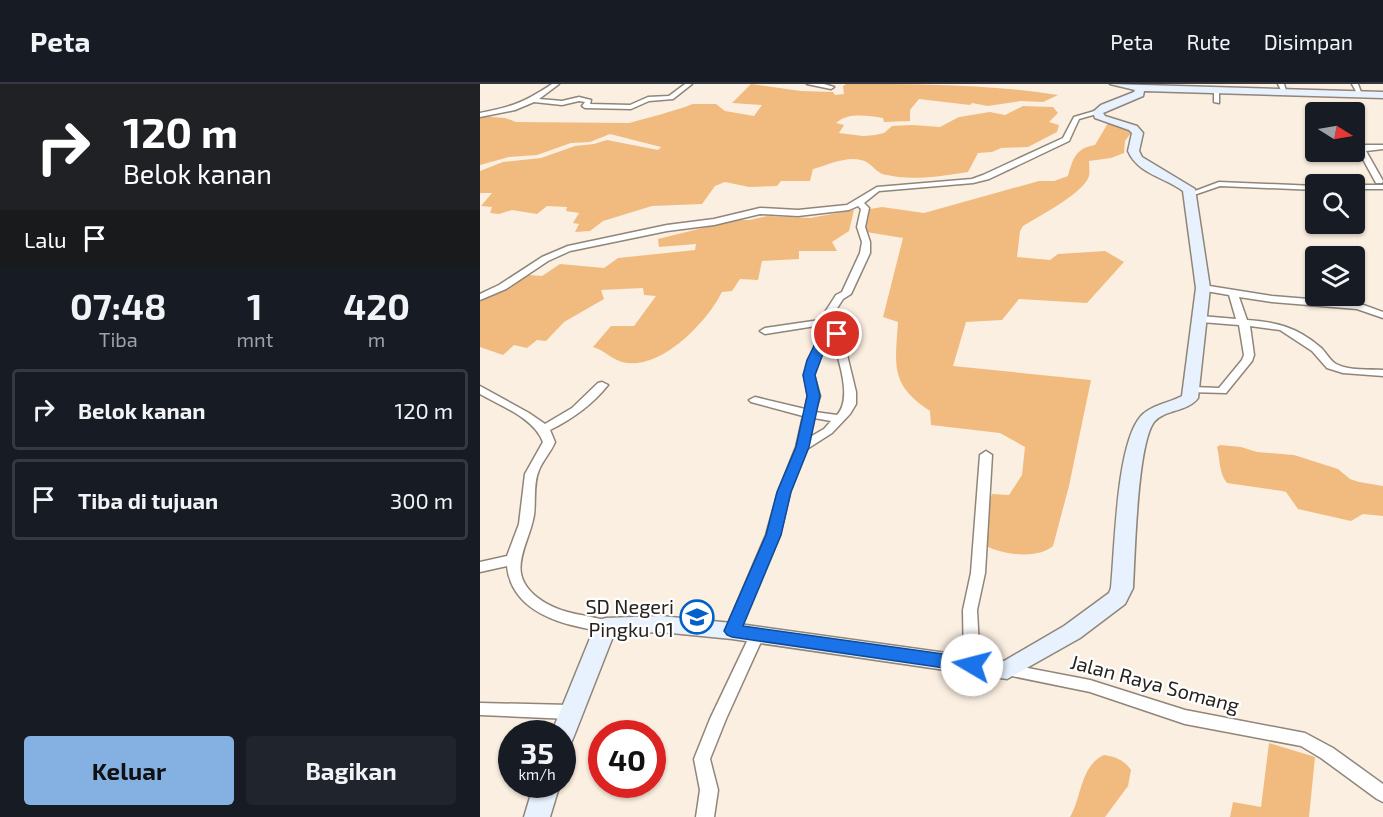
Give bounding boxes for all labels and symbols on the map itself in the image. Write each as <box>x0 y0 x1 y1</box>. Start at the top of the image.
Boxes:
north arrow <box>1305 102 1365 162</box>
pin <box>811 308 862 359</box>
place label: SD Negeri Pingku 01 <box>585 594 674 641</box>
school or university icon: SD Negeri Pingku 01 <box>679 599 715 635</box>
position arrow <box>940 633 1004 697</box>
street label: Jalan Raya Somang <box>1068 649 1242 717</box>
speed limit sign: 40 <box>588 720 666 798</box>

